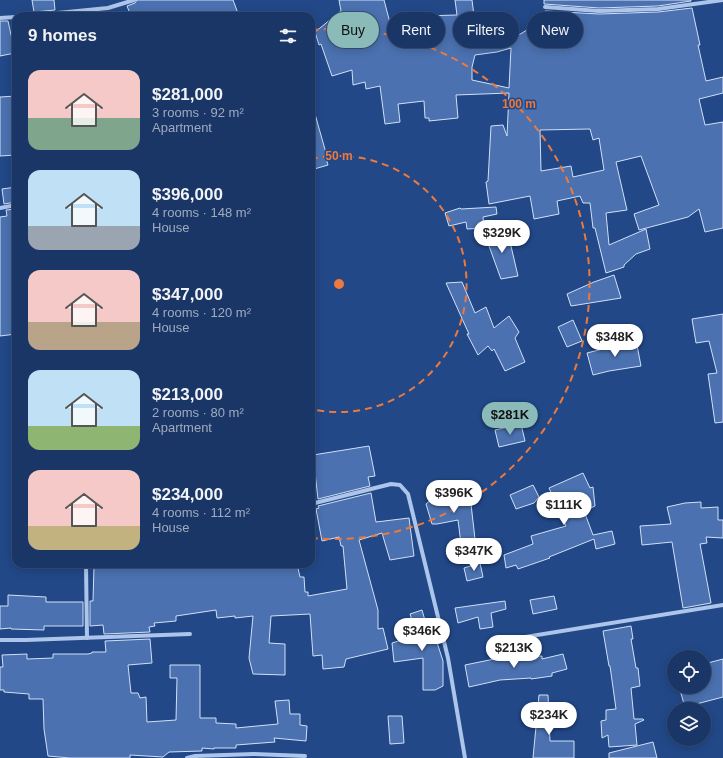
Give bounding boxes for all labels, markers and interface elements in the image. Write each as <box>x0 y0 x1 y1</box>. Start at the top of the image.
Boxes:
chip: Buy <box>327 12 379 48</box>
chip: Rent <box>387 12 445 48</box>
chip: Filters <box>453 12 519 48</box>
chip: New <box>527 12 583 48</box>
icon: filters <box>277 25 299 47</box>
text: 9 homes <box>28 26 97 45</box>
text: $281,000 <box>152 85 223 104</box>
icon: home <box>60 86 108 134</box>
text: 100 m <box>502 97 536 111</box>
text: 3 rooms · 92 m² <box>152 105 244 120</box>
text: Apartment <box>152 120 212 135</box>
text: 50 m <box>325 149 353 163</box>
text: $396,000 <box>152 185 223 204</box>
icon: home <box>60 186 108 234</box>
text: 4 rooms · 148 m² <box>152 205 251 220</box>
text: House <box>152 220 190 235</box>
pin: $329K <box>474 220 530 254</box>
text: $329K <box>483 225 521 240</box>
centre of rings <box>332 277 346 291</box>
text: $347,000 <box>152 285 223 304</box>
icon: home <box>60 286 108 334</box>
text: 4 rooms · 120 m² <box>152 305 251 320</box>
text: House <box>152 320 190 335</box>
pin: $348K <box>587 324 643 358</box>
text: $348K <box>596 329 634 344</box>
text: $213,000 <box>152 385 223 404</box>
icon: home <box>60 386 108 434</box>
pin: $281K <box>482 402 538 436</box>
text: 2 rooms · 80 m² <box>152 405 244 420</box>
text: $281K <box>491 407 529 422</box>
text: Apartment <box>152 420 212 435</box>
pin: $396K <box>426 480 482 514</box>
text: $234,000 <box>152 485 223 504</box>
text: $396K <box>435 485 473 500</box>
icon: home <box>60 486 108 534</box>
pin: $111K <box>536 492 592 526</box>
text: $111K <box>546 497 582 512</box>
text: 4 rooms · 112 m² <box>152 505 250 520</box>
text: House <box>152 520 190 535</box>
pin: $347K <box>446 538 502 572</box>
text: $347K <box>455 543 493 558</box>
pin: $346K <box>394 618 450 652</box>
text: $346K <box>403 623 441 638</box>
pin: $213K <box>486 635 542 669</box>
text: $213K <box>495 640 533 655</box>
map controls <box>667 650 711 746</box>
button: locate <box>667 650 711 694</box>
pin: $234K <box>521 702 577 736</box>
button: layers <box>667 702 711 746</box>
text: $234K <box>530 707 568 722</box>

